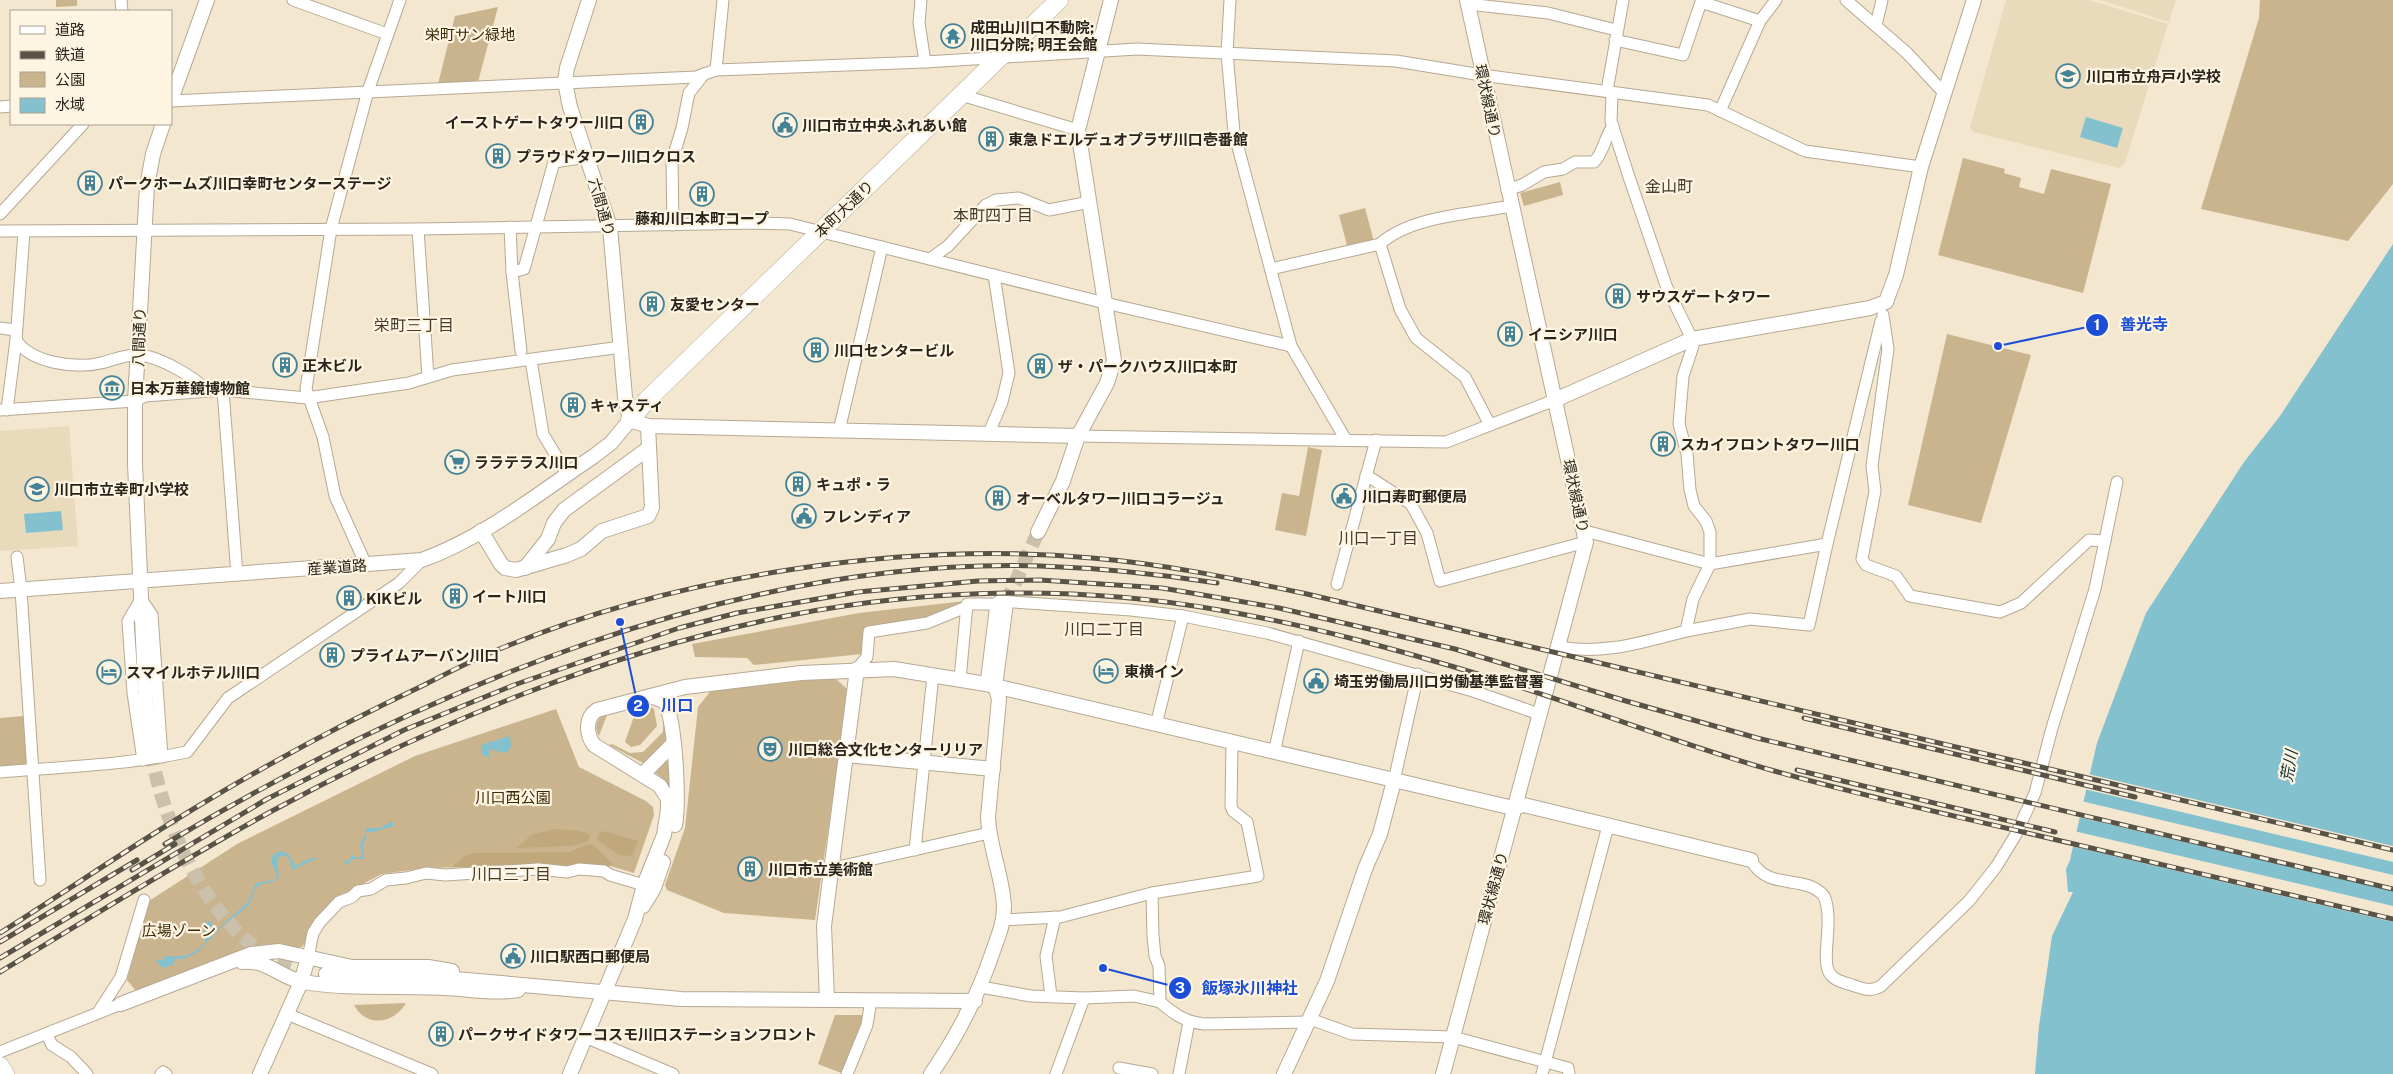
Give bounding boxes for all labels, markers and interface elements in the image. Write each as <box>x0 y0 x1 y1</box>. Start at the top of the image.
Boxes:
legend <box>10 10 172 125</box>
place label: 成田山川口不動院; 川口分院; 明王会館 <box>970 19 1098 53</box>
text: 道路 <box>55 21 85 38</box>
temple icon: 成田山川口不動院; 川口分院; 明王会館 <box>940 23 966 49</box>
park label: 栄町サン緑地 <box>425 26 515 43</box>
text: 鉄道 <box>55 46 85 63</box>
street label: 環状線通り <box>1472 63 1504 139</box>
school or university icon: 川口市立舟戸小学校 <box>2055 63 2081 89</box>
place label: 川口市立舟戸小学校 <box>2086 68 2221 85</box>
text: 公園 <box>55 71 85 88</box>
text: 水域 <box>55 96 85 113</box>
building icon: イーストゲートタワー川口 <box>628 109 654 135</box>
public building icon: 川口市立中央ふれあい館 <box>772 112 798 138</box>
place label: イーストゲートタワー川口 <box>445 114 624 131</box>
place label: 川口市立中央ふれあい館 <box>802 117 967 134</box>
building icon: 東急ドエルデュオプラザ川口壱番館 <box>978 126 1004 152</box>
place label: 東急ドエルデュオプラザ川口壱番館 <box>1008 131 1248 148</box>
building icon: プラウドタワー川口クロス <box>485 143 511 169</box>
place label: プラウドタワー川口クロス <box>516 148 696 165</box>
building icon: パークホームズ川口幸町センターステージ <box>77 170 103 196</box>
place label: パークホームズ川口幸町センターステージ <box>108 175 392 192</box>
street label: 六間通り <box>586 176 618 238</box>
street label: 本町大通り <box>811 177 877 241</box>
district label: 金山町 <box>1645 177 1693 196</box>
building icon: 藤和川口本町コープ <box>689 181 715 207</box>
district label: 本町四丁目 <box>953 206 1033 225</box>
place label: 藤和川口本町コープ <box>635 210 769 227</box>
building icon: サウスゲートタワー <box>1605 283 1631 309</box>
place label: サウスゲートタワー <box>1636 288 1771 305</box>
building icon: 友愛センター <box>639 291 665 317</box>
place label: 友愛センター <box>670 296 760 313</box>
street label: 八間通り <box>129 307 149 367</box>
callout: 善光寺 <box>2085 309 2178 340</box>
text: 善光寺 <box>2120 315 2168 334</box>
district label: 栄町三丁目 <box>374 316 454 335</box>
text: 1 <box>2094 316 2100 333</box>
building icon: イニシア川口 <box>1497 321 1523 347</box>
place label: イニシア川口 <box>1528 326 1618 343</box>
building icon: 川口センタービル <box>803 337 829 363</box>
place label: 川口センタービル <box>834 342 954 359</box>
building icon: 正木ビル <box>272 352 298 378</box>
building icon: ザ・パークハウス川口本町 <box>1027 353 1053 379</box>
place label: 正木ビル <box>302 357 362 374</box>
place label: ザ・パークハウス川口本町 <box>1058 358 1237 375</box>
museum icon: 日本万華鏡博物館 <box>99 375 125 401</box>
place label: 日本万華鏡博物館 <box>130 380 250 397</box>
building icon: キャスティ <box>560 392 586 418</box>
place label: キャスティ <box>590 397 664 414</box>
building icon: スカイフロントタワー川口 <box>1650 431 1676 457</box>
place label: スカイフロントタワー川口 <box>1680 436 1860 453</box>
supermarket icon: ララテラス川口 <box>444 449 470 475</box>
place label: ララテラス川口 <box>474 454 579 471</box>
street label: 環状線通り <box>1560 458 1592 534</box>
building icon: キュポ・ラ <box>785 471 811 497</box>
school or university icon: 川口市立幸町小学校 <box>24 476 50 502</box>
place label: キュポ・ラ <box>816 476 891 493</box>
place label: 川口市立幸町小学校 <box>54 481 189 498</box>
public building icon: 川口寿町郵便局 <box>1331 483 1357 509</box>
building icon: オーベルタワー川口コラージュ <box>985 485 1011 511</box>
place label: 川口寿町郵便局 <box>1362 488 1467 505</box>
place label: オーベルタワー川口コラージュ <box>1016 490 1225 507</box>
public building icon: フレンディア <box>791 503 817 529</box>
place label: フレンディア <box>822 508 911 525</box>
district label: 川口一丁目 <box>1338 529 1418 548</box>
street label: 産業道路 <box>306 556 368 578</box>
building icon: イート川口 <box>442 583 468 609</box>
building icon: KIKビル <box>336 585 362 611</box>
place label: イート川口 <box>472 588 547 605</box>
place label: KIKビル <box>366 590 422 607</box>
district label: 川口二丁目 <box>1064 620 1144 639</box>
building icon: プライムアーバン川口 <box>319 642 345 668</box>
place label: プライムアーバン川口 <box>350 647 499 664</box>
hotel icon: 東横イン <box>1093 658 1119 684</box>
hotel icon: スマイルホテル川口 <box>96 659 122 685</box>
place label: 東横イン <box>1124 663 1184 680</box>
place label: スマイルホテル川口 <box>126 664 261 681</box>
public building icon: 埼玉労働局川口労働基準監督署 <box>1303 668 1329 694</box>
place label: 埼玉労働局川口労働基準監督署 <box>1334 673 1544 690</box>
callout: 川口 <box>626 690 703 721</box>
text: 川口 <box>661 696 693 715</box>
text: 2 <box>633 697 643 714</box>
theatre icon: 川口総合文化センターリリア <box>757 736 783 762</box>
place label: 川口総合文化センターリリア <box>788 741 983 758</box>
water label: 荒川 <box>2277 747 2301 783</box>
park label: 川口西公園 <box>475 789 551 806</box>
street label: 環状線通り <box>1475 850 1511 926</box>
building icon: 川口市立美術館 <box>737 856 763 882</box>
place label: 川口市立美術館 <box>768 861 873 878</box>
district label: 川口三丁目 <box>471 865 551 884</box>
park label: 広場ゾーン <box>142 922 216 939</box>
public building icon: 川口駅西口郵便局 <box>500 943 526 969</box>
place label: 川口駅西口郵便局 <box>530 948 650 965</box>
callout: 飯塚氷川神社 <box>1167 973 1308 1004</box>
text: 3 <box>1175 979 1185 996</box>
text: 飯塚氷川神社 <box>1201 979 1298 998</box>
building icon: パークサイドタワーコスモ川口ステーションフロント <box>428 1021 454 1047</box>
place label: パークサイドタワーコスモ川口ステーションフロント <box>458 1026 817 1043</box>

